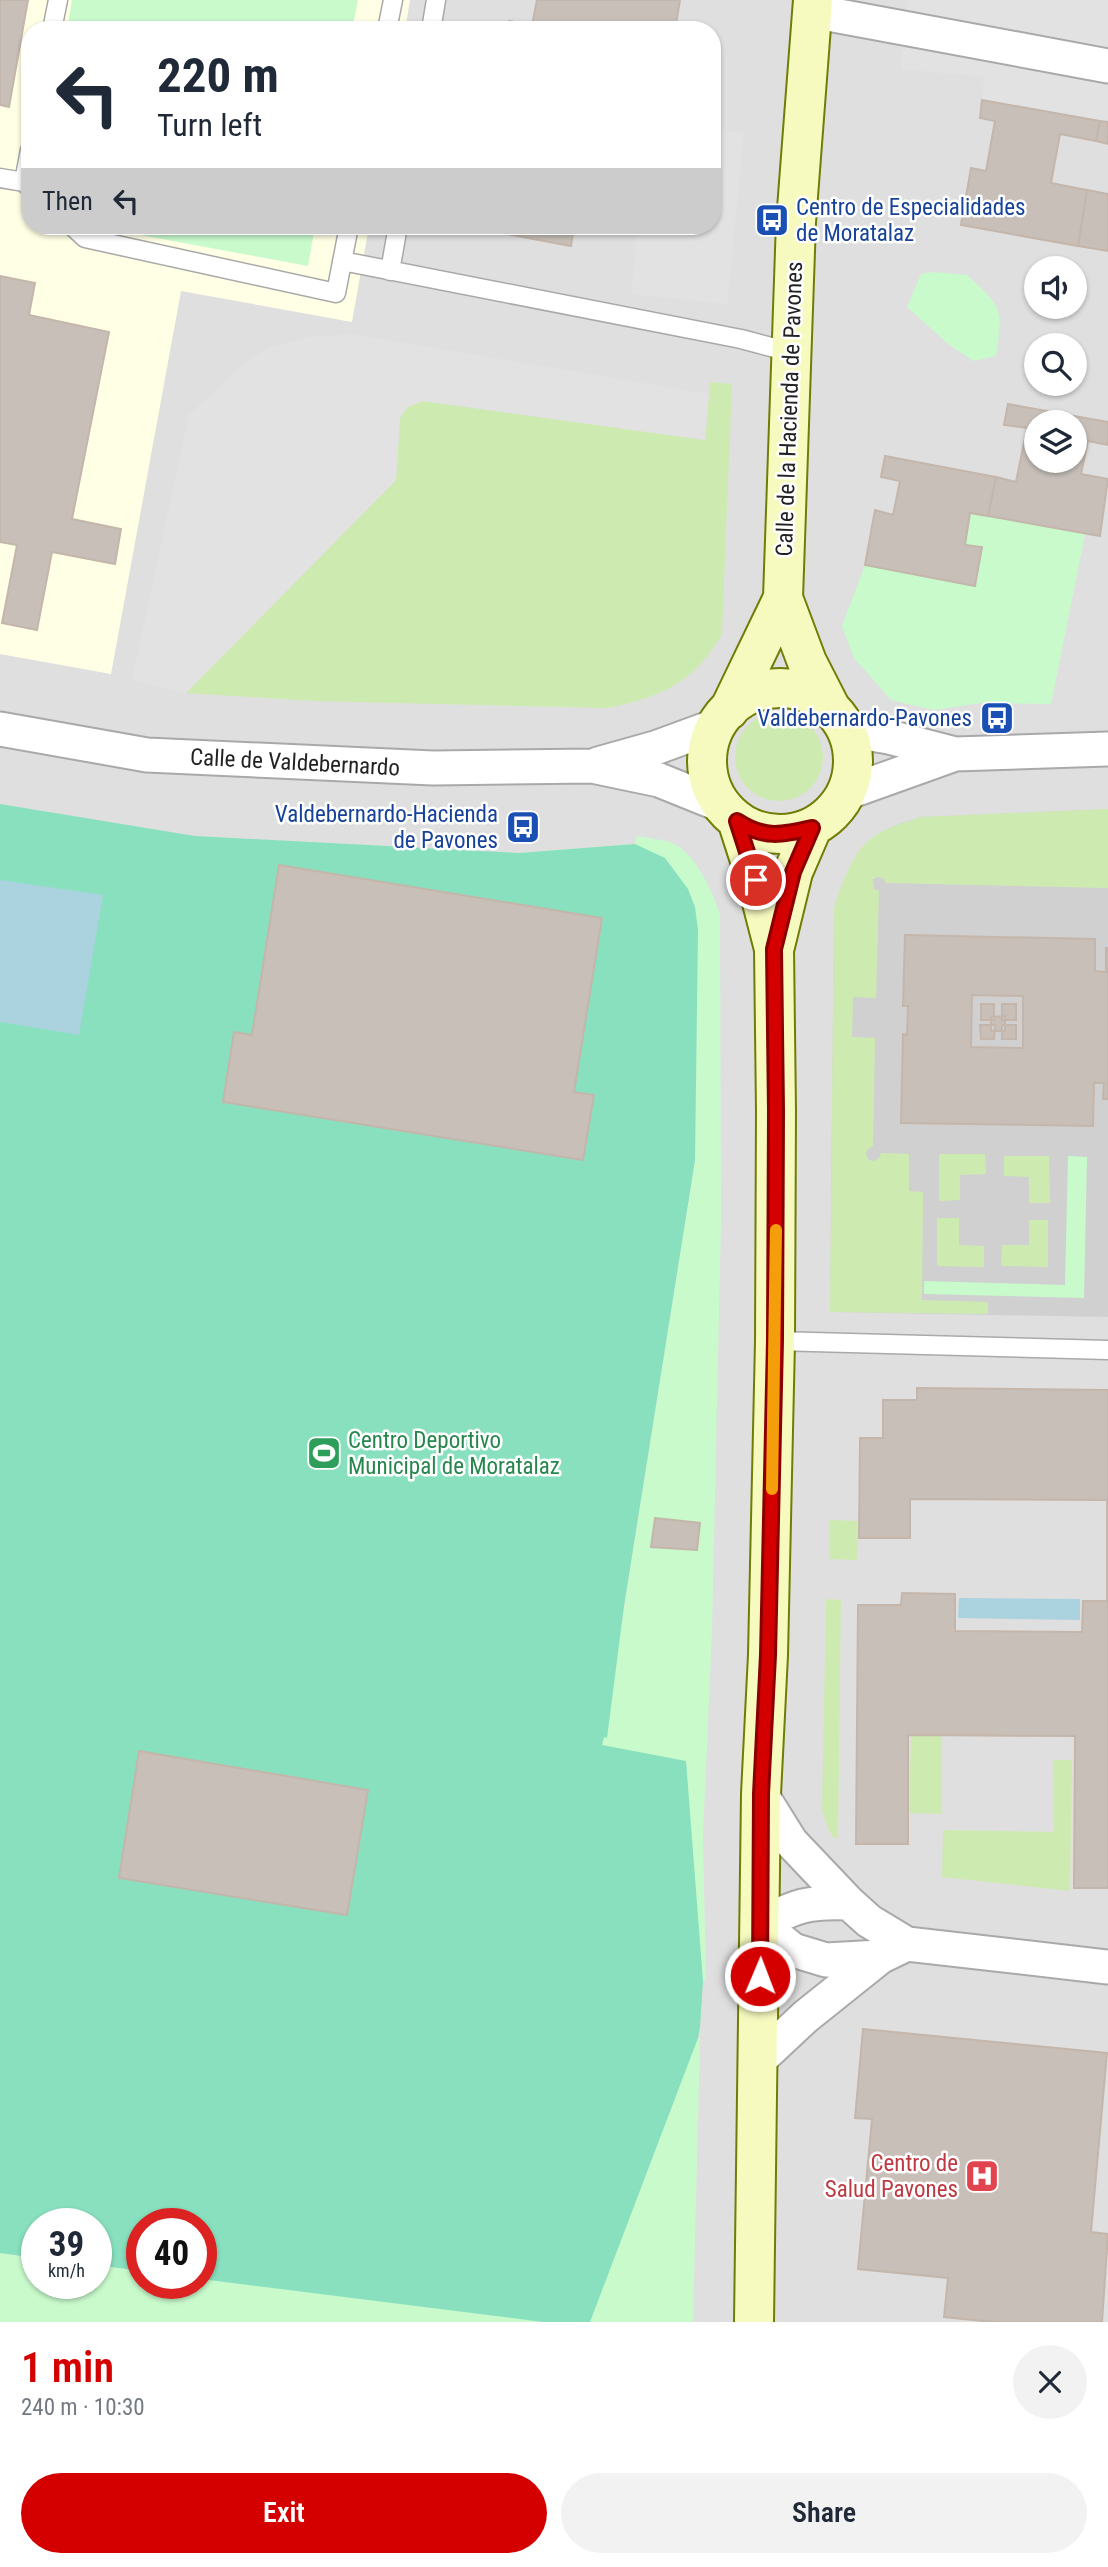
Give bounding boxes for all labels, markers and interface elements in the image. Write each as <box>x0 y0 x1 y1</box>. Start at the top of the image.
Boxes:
text: 220 m <box>157 47 279 104</box>
icon: left <box>42 49 133 140</box>
text: Turn left <box>157 106 262 144</box>
icon: left <box>107 182 145 220</box>
text: Then <box>42 186 93 216</box>
place label: Centro de Especialidades de Moratalaz <box>796 194 1025 247</box>
bus stop icon: Centro de Especialidades de Moratalaz <box>753 201 791 239</box>
map controls <box>1024 256 1087 473</box>
button: sound <box>1024 256 1087 319</box>
street label: Calle de la Hacienda de Pavones <box>771 261 808 557</box>
button: search <box>1024 333 1087 396</box>
button: layers <box>1024 410 1087 473</box>
bus stop icon: Valdebernardo-Pavones <box>978 699 1016 737</box>
place label: Valdebernardo-Pavones <box>757 705 972 732</box>
street label: Calle de Valdebernardo <box>189 744 401 781</box>
place label: Valdebernardo-Hacienda de Pavones <box>275 801 498 854</box>
bus stop icon: Valdebernardo-Hacienda de Pavones <box>504 808 542 846</box>
pin <box>726 850 786 910</box>
icon: arrive <box>737 861 775 899</box>
place label: Centro Deportivo Municipal de Moratalaz <box>348 1427 560 1480</box>
sports icon: Centro Deportivo Municipal de Moratalaz <box>305 1434 343 1472</box>
position arrow <box>723 1939 797 2013</box>
place label: Centro de Salud Pavones <box>825 2150 958 2203</box>
hospital icon: Centro de Salud Pavones <box>963 2157 1001 2195</box>
speed limit sign: 40 <box>126 2208 217 2299</box>
text: 39 <box>49 2224 84 2265</box>
text: km/h <box>48 2260 85 2281</box>
text: 1 min <box>21 2343 114 2392</box>
button: close <box>1013 2345 1087 2419</box>
text: 240 m · 10:30 <box>21 2394 145 2421</box>
button: Exit <box>21 2473 547 2553</box>
button: Share <box>561 2473 1087 2553</box>

